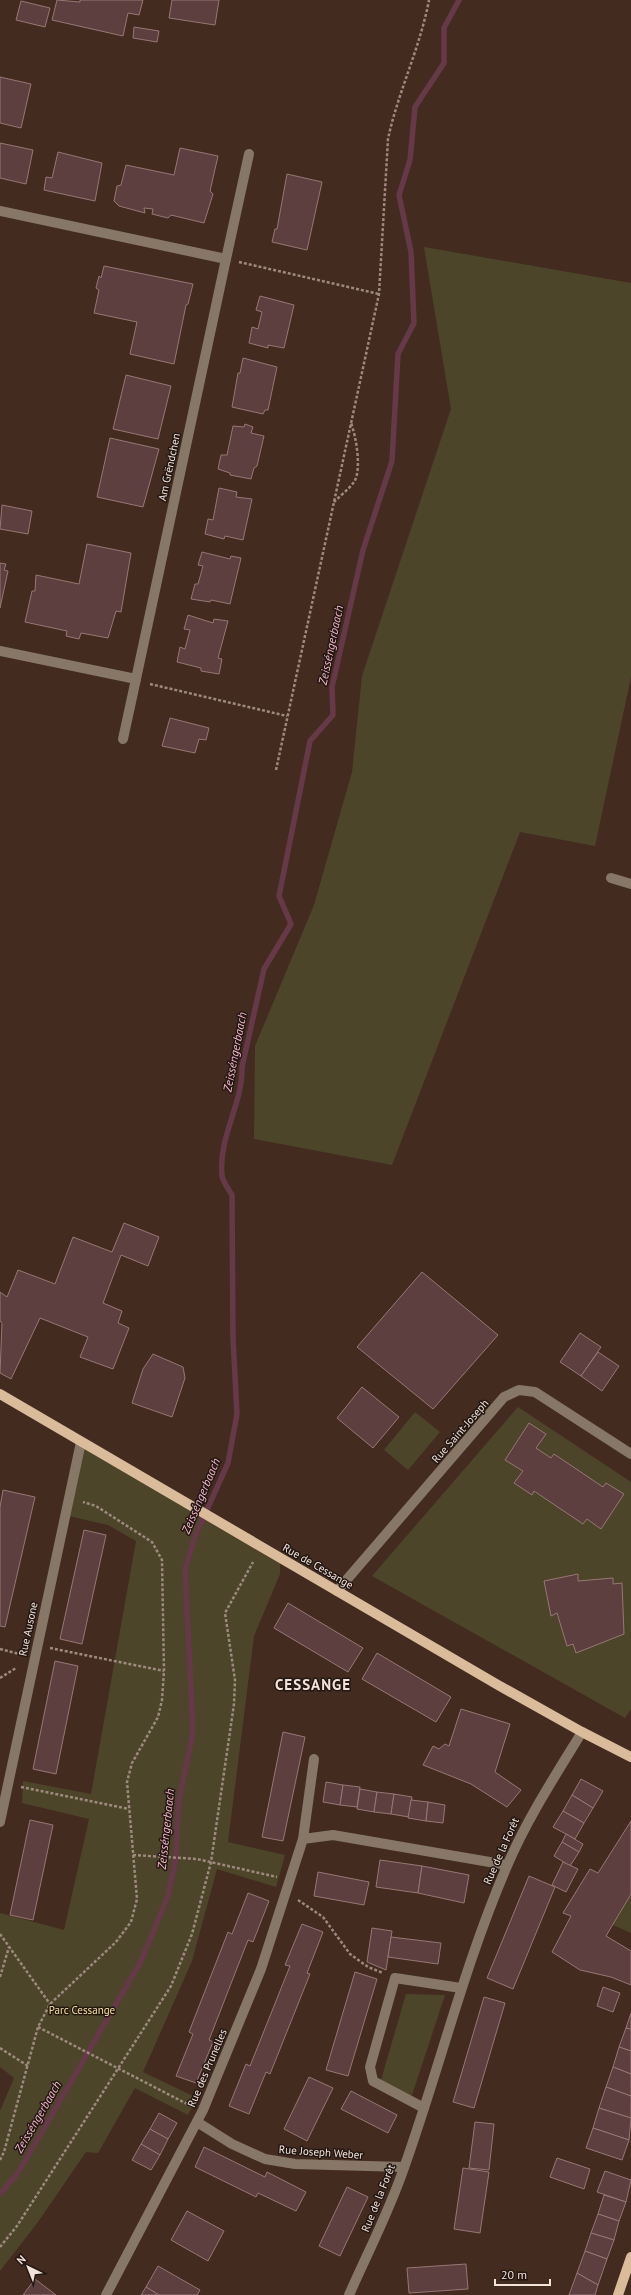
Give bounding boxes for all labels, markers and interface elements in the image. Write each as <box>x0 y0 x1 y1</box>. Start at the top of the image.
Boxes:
street label: Am Grëndchen <box>155 432 183 502</box>
water label: Zeisséngerbaach <box>315 604 346 687</box>
water label: Zeisséngerbaach <box>219 1011 250 1094</box>
street label: Rue Saint-Joseph <box>429 1396 491 1466</box>
water label: Zeisséngerbaach <box>177 1456 223 1537</box>
street label: Rue de Cessange <box>280 1540 356 1592</box>
street label: Rue Ausone <box>15 1600 41 1657</box>
district label: CESSANGE <box>275 1675 351 1694</box>
water label: Zeisséngerbaach <box>154 1788 177 1871</box>
street label: Rue de la Forêt <box>480 1815 522 1887</box>
park label: Parc Cessange <box>49 2003 116 2017</box>
street label: Rue des Prunelles <box>184 2026 230 2109</box>
water label: Zeisséngerbaach <box>10 2078 64 2156</box>
street label: Rue Joseph Weber <box>278 2142 364 2162</box>
street label: Rue de la Forêt <box>358 2162 398 2234</box>
north arrow <box>8 2247 48 2287</box>
text: N <box>14 2252 29 2267</box>
scale bar <box>495 2261 550 2287</box>
text: 20 m <box>501 2267 527 2282</box>

